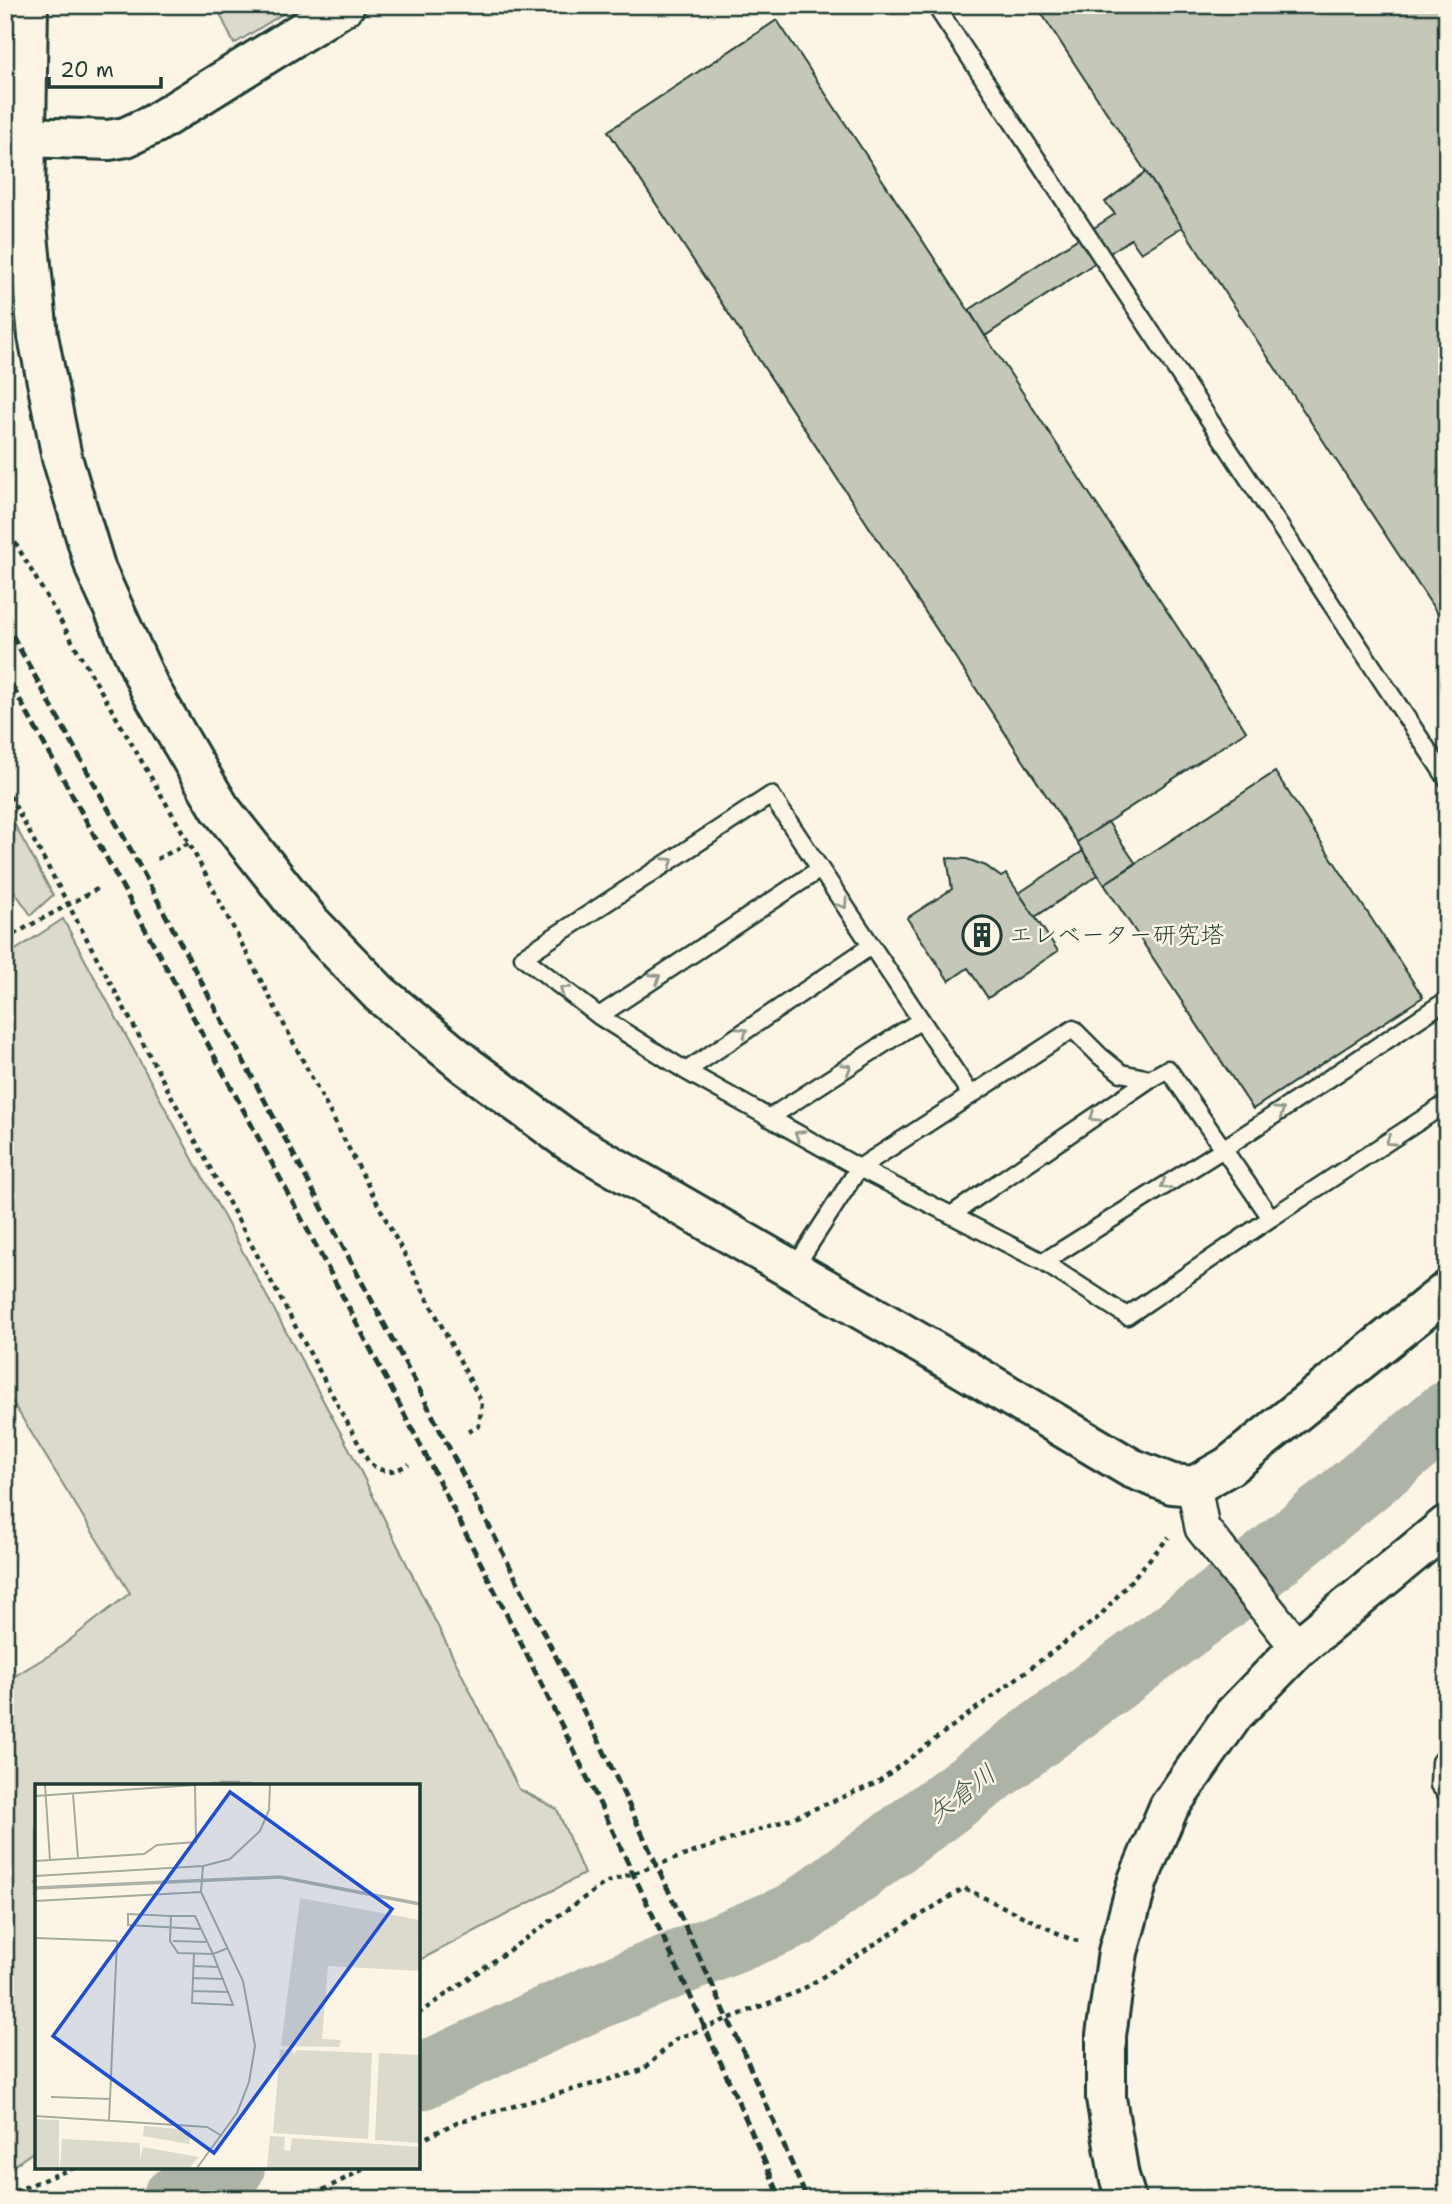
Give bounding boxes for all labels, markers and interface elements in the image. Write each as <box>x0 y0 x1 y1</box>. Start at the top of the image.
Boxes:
scale bar <box>49 46 161 90</box>
text: 20 m <box>60 56 114 84</box>
one-way arrow <box>661 858 674 870</box>
one-way arrow <box>835 896 848 909</box>
building icon: エレベーター研究塔 <box>961 914 1003 956</box>
place label: エレベーター研究塔 <box>1009 919 1225 951</box>
one-way arrow <box>648 974 661 987</box>
one-way arrow <box>560 985 572 998</box>
one-way arrow <box>735 1028 748 1041</box>
one-way arrow <box>840 1063 853 1076</box>
one-way arrow <box>1272 1107 1285 1119</box>
one-way arrow <box>1088 1109 1101 1122</box>
one-way arrow <box>794 1130 807 1143</box>
one-way arrow <box>1384 1132 1397 1145</box>
one-way arrow <box>1160 1177 1173 1190</box>
water label: 矢倉川 <box>919 1756 1003 1830</box>
inset map <box>35 1784 420 2169</box>

